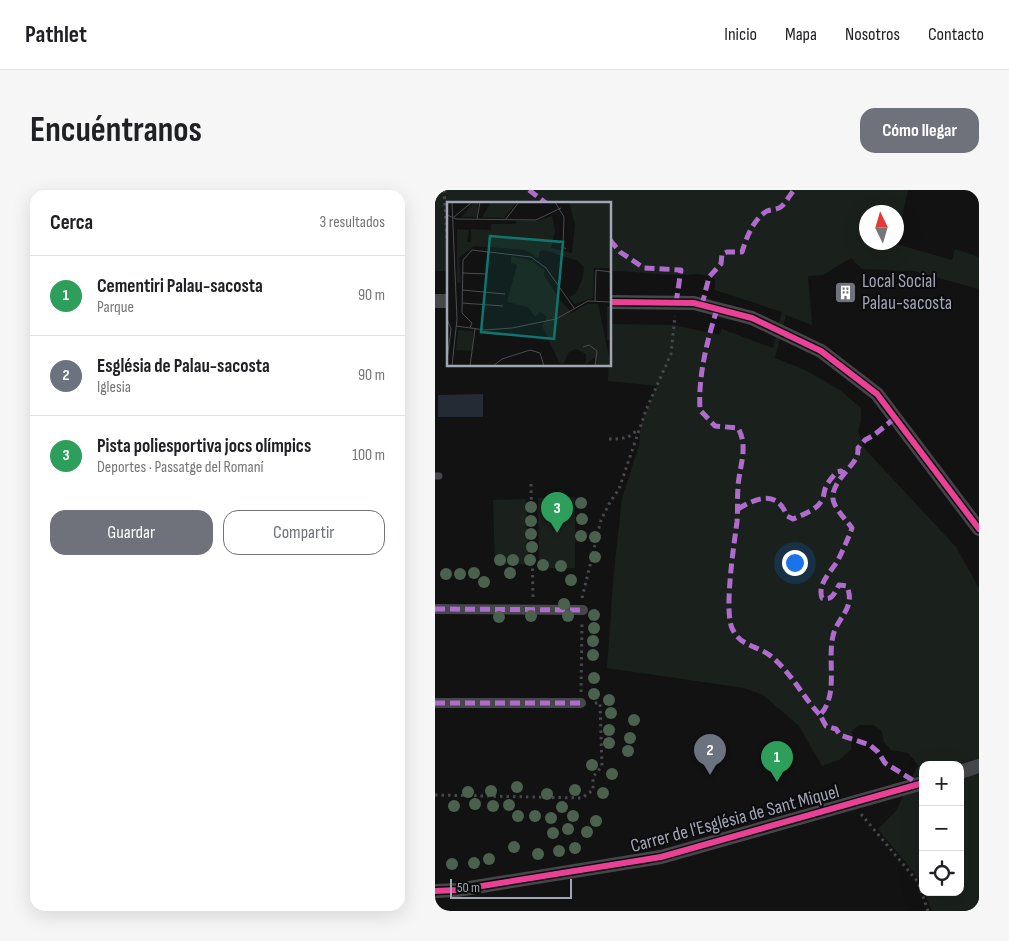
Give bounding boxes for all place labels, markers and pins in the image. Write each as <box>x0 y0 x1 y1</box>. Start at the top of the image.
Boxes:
place label: Local Social Palau-sacosta <box>862 270 952 315</box>
building icon: Local Social Palau-sacosta <box>834 280 858 304</box>
pin: 3 <box>541 492 573 533</box>
pin: 2 <box>694 734 726 775</box>
pin: 1 <box>761 741 793 782</box>

